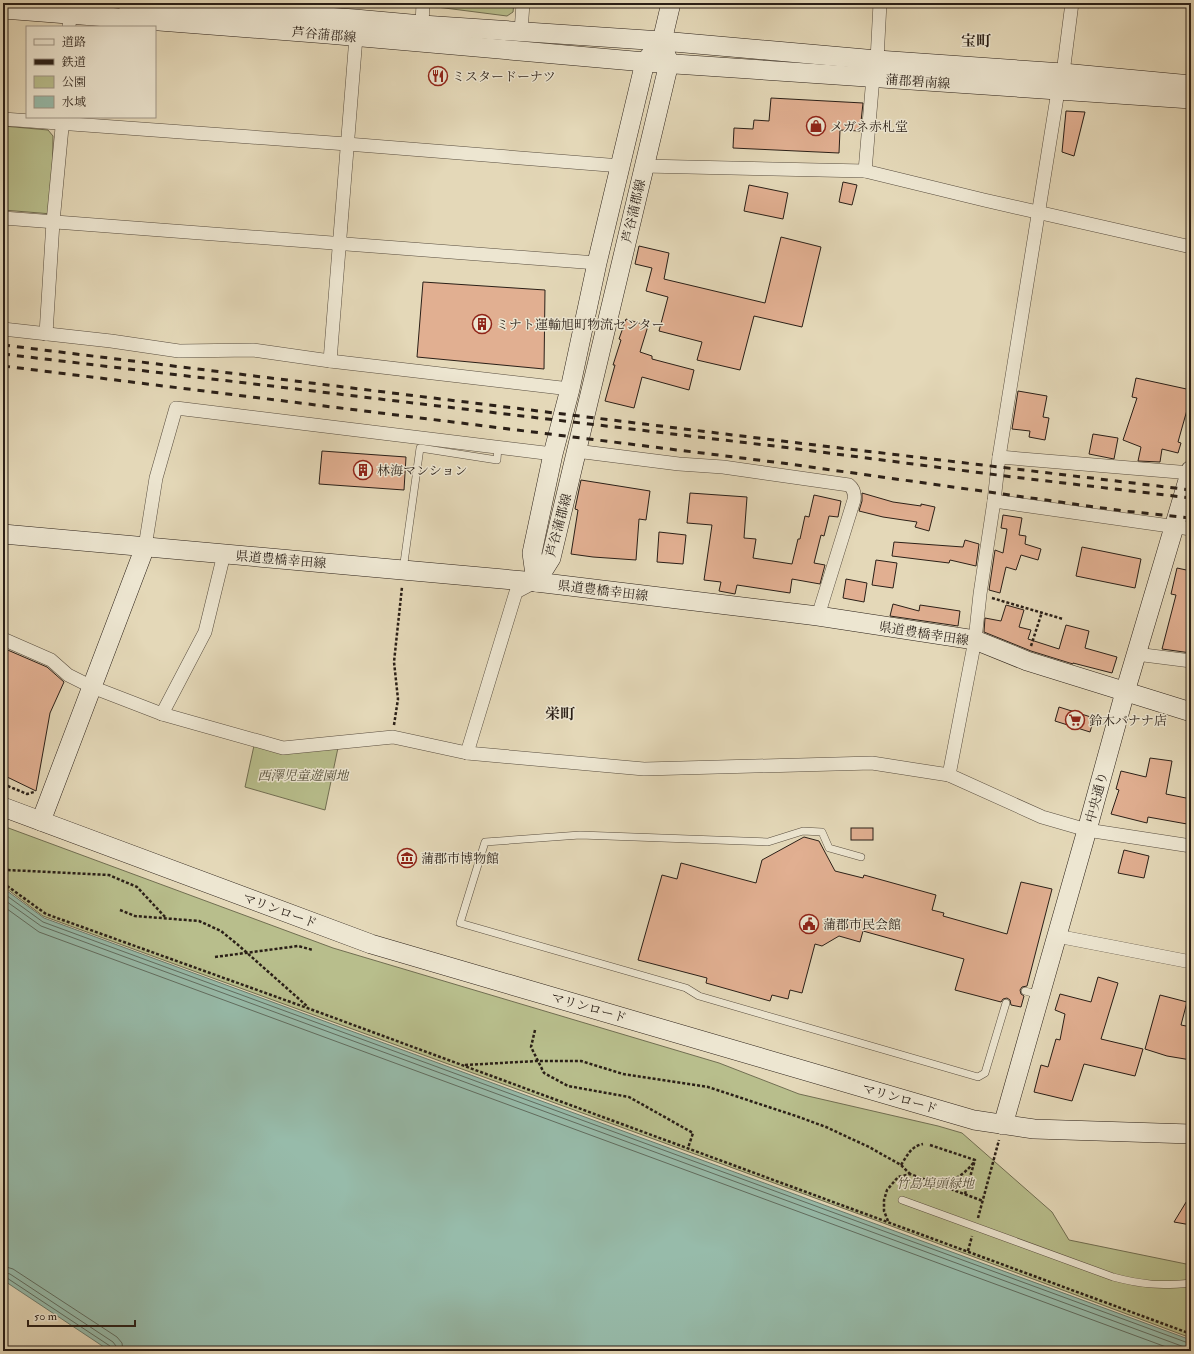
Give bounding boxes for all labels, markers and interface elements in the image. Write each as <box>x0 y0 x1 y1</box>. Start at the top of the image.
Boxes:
street label: 芦谷蒲郡線 <box>291 24 357 46</box>
legend <box>26 26 156 118</box>
district label: 宝町 <box>961 32 991 51</box>
text: 道路 <box>62 35 86 50</box>
text: 鉄道 <box>61 55 86 70</box>
restaurant icon: ミスタードーナツ <box>427 65 449 87</box>
place label: ミスタードーナツ <box>452 69 556 85</box>
street label: 蒲郡碧南線 <box>885 72 951 92</box>
text: 公園 <box>62 75 86 90</box>
text: 水域 <box>62 95 86 110</box>
shop icon: メガネ赤札堂 <box>805 115 827 137</box>
place label: メガネ赤札堂 <box>830 119 908 135</box>
street label: 芦谷蒲郡線 <box>619 178 649 245</box>
building icon: ミナト運輸旭町物流センター <box>471 313 493 335</box>
place label: ミナト運輸旭町物流センター <box>496 317 664 333</box>
building icon: 林海マンション <box>352 459 374 481</box>
place label: 林海マンション <box>377 463 467 479</box>
street label: 芦谷蒲郡線 <box>543 492 575 559</box>
street label: 県道豊橋幸田線 <box>235 548 327 572</box>
street label: 県道豊橋幸田線 <box>557 578 649 604</box>
street label: 県道豊橋幸田線 <box>878 619 970 649</box>
district label: 栄町 <box>545 705 575 724</box>
supermarket icon: 鈴木バナナ店 <box>1064 709 1086 731</box>
place label: 鈴木バナナ店 <box>1089 713 1167 729</box>
park label: 西澤児童遊園地 <box>257 768 350 784</box>
street label: 中央通り <box>1083 770 1111 824</box>
museum icon: 蒲郡市博物館 <box>396 847 418 869</box>
place label: 蒲郡市博物館 <box>421 851 499 867</box>
street label: マリンロード <box>240 890 319 932</box>
public building icon: 蒲郡市民会館 <box>798 913 820 935</box>
place label: 蒲郡市民会館 <box>823 917 901 933</box>
street label: マリンロード <box>549 990 628 1026</box>
street label: マリンロード <box>860 1081 939 1117</box>
park label: 竹島埠頭緑地 <box>896 1176 976 1192</box>
scale bar <box>28 1302 135 1328</box>
text: 50 m <box>34 1309 58 1324</box>

